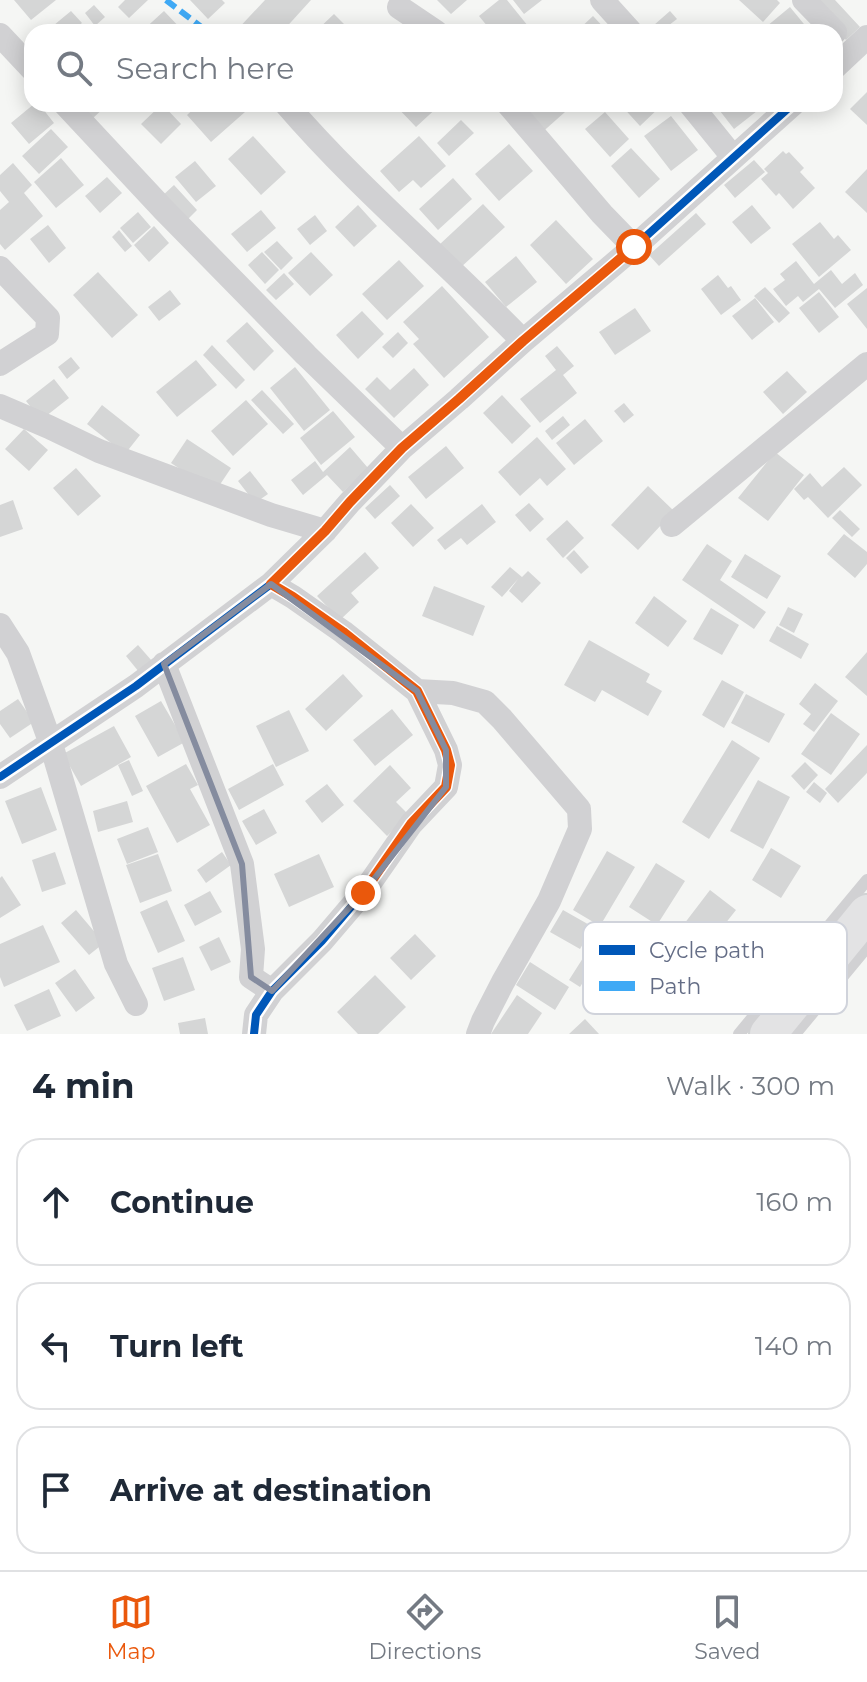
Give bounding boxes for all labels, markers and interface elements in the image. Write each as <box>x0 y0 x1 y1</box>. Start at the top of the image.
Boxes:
search box <box>24 24 843 112</box>
icon: search <box>52 46 96 90</box>
text: Search here <box>116 50 294 87</box>
route start <box>616 229 652 265</box>
route end <box>345 875 381 911</box>
legend <box>583 922 847 1014</box>
text: Cycle path <box>649 937 765 964</box>
text: Path <box>649 973 701 1000</box>
text: 4 min <box>32 1065 134 1107</box>
text: Walk · 300 m <box>666 1070 835 1102</box>
icon: ahead <box>34 1180 78 1224</box>
text: Continue <box>110 1184 254 1221</box>
text: 160 m <box>756 1186 833 1218</box>
icon: left <box>34 1324 78 1368</box>
text: Turn left <box>110 1328 243 1365</box>
text: 140 m <box>755 1330 833 1362</box>
icon: arrive <box>34 1468 78 1512</box>
text: Arrive at destination <box>110 1472 432 1509</box>
tab: Map <box>107 1590 155 1665</box>
tab: Directions <box>369 1590 481 1665</box>
tab: Saved <box>694 1590 760 1665</box>

